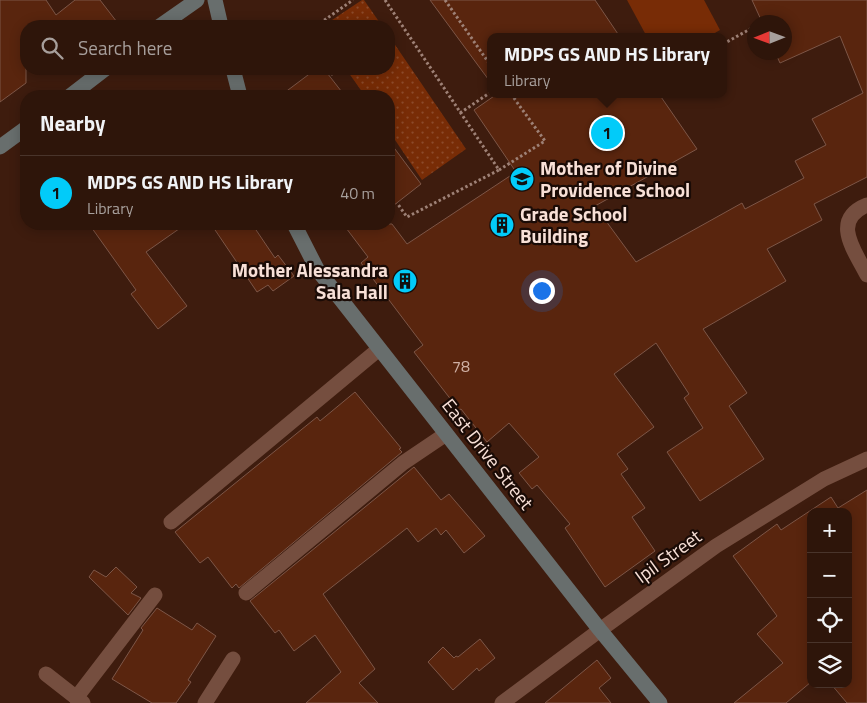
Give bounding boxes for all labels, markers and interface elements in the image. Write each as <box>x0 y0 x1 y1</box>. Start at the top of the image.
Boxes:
north arrow <box>747 15 792 60</box>
search box <box>20 20 395 75</box>
text: Search here <box>78 33 172 62</box>
popup <box>487 33 727 98</box>
icon: search <box>38 34 66 62</box>
text: MDPS GS AND HS Library <box>504 39 710 68</box>
text: Library <box>504 68 550 92</box>
text: Nearby <box>40 107 105 139</box>
pin: 1 <box>591 114 623 152</box>
place label: Mother of Divine Providence School <box>540 153 690 204</box>
school or university icon: Mother of Divine Providence School <box>509 166 535 192</box>
text: MDPS GS AND HS Library <box>87 167 293 196</box>
text: 1 <box>52 181 60 205</box>
text: 40 m <box>340 181 375 205</box>
text: Library <box>87 196 133 220</box>
place label: Grade School Building <box>520 199 627 250</box>
building icon: Grade School Building <box>489 212 515 238</box>
place label: Mother Alessandra Sala Hall <box>232 255 388 306</box>
building icon: Mother Alessandra Sala Hall <box>392 268 418 294</box>
your location <box>529 278 555 304</box>
house number: 78 <box>452 354 470 378</box>
street label: East Drive Street <box>436 392 541 516</box>
map controls <box>807 508 852 688</box>
button: + <box>807 508 852 553</box>
street label: Ipil Street <box>628 521 707 590</box>
button: − <box>807 553 852 598</box>
button: locate <box>807 598 852 643</box>
button: layers <box>807 643 852 688</box>

